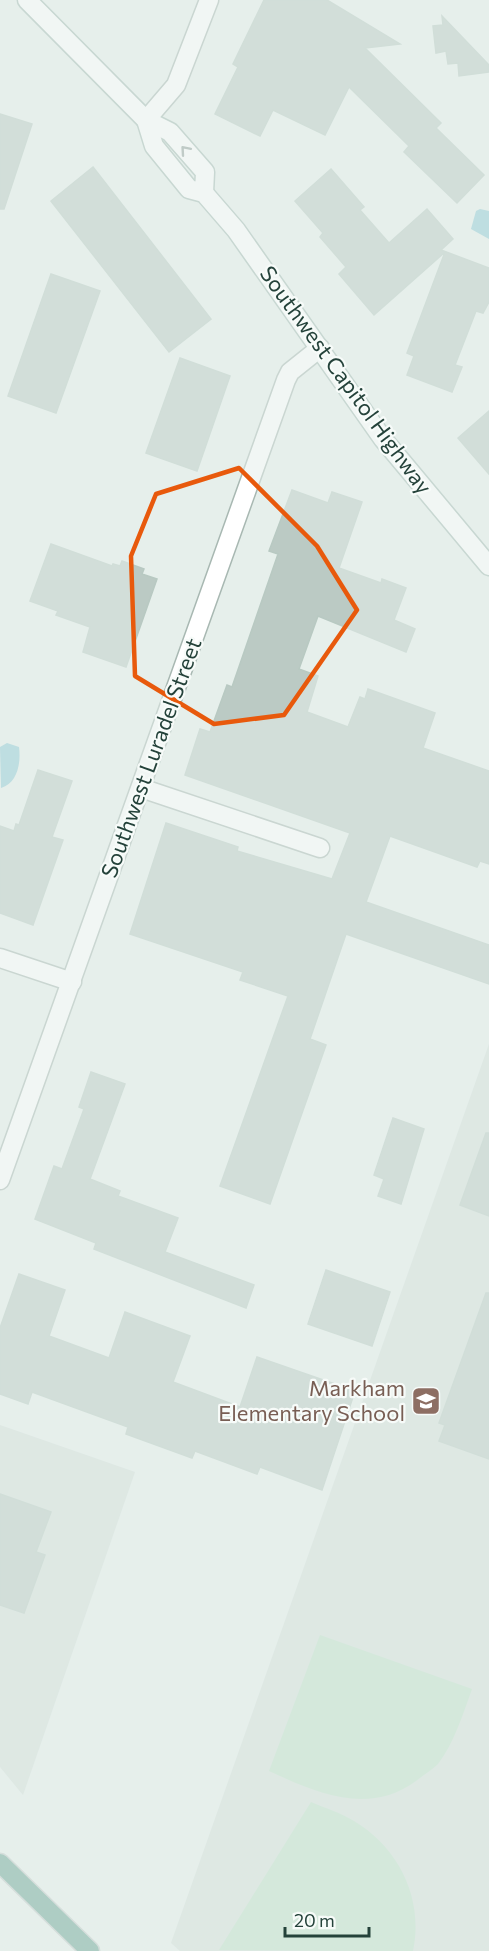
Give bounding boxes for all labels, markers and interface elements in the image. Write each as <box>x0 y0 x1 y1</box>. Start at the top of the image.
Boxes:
one-way arrow <box>181 146 192 157</box>
street label: Southwest Capitol Highway <box>255 260 438 499</box>
street label: Southwest Luradel Street <box>95 634 206 881</box>
place label: Markham Elementary School <box>218 1374 405 1426</box>
school or university icon: Markham Elementary School <box>410 1385 442 1417</box>
scale bar <box>285 1900 369 1938</box>
text: 20 m <box>294 1909 335 1931</box>

